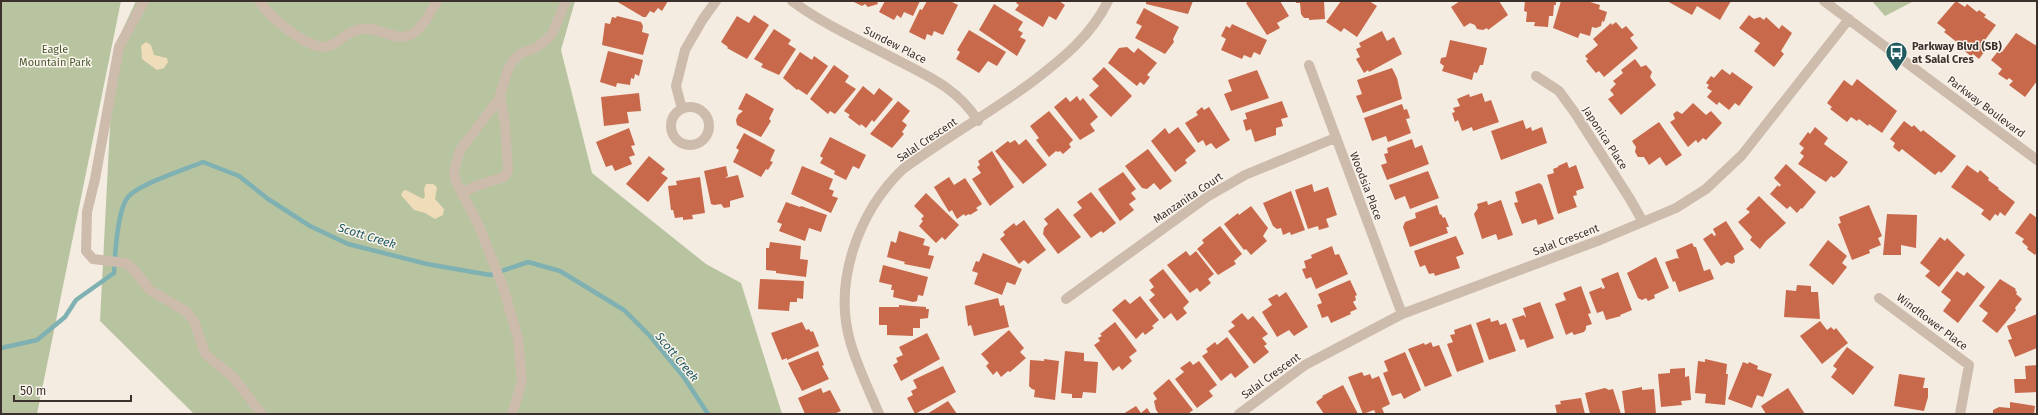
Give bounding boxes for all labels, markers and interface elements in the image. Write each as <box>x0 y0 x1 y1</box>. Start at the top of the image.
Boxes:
street label: Sundew Place <box>861 24 929 66</box>
bus stop icon: Parkway Blvd (SB) at Salal Cres <box>1883 39 1909 72</box>
place label: Parkway Blvd (SB) at Salal Cres <box>1912 40 2002 66</box>
park label: Eagle Mountain Park <box>19 43 91 69</box>
street label: Parkway Boulevard <box>1945 74 2027 140</box>
street label: Japonica Place <box>1580 104 1630 172</box>
street label: Salal Crescent <box>895 115 959 165</box>
street label: Woodsia Place <box>1347 150 1385 222</box>
street label: Manzanita Court <box>1151 170 1225 226</box>
water label: Scott Creek <box>335 220 398 252</box>
street label: Salal Crescent <box>1531 221 1601 259</box>
street label: Windflower Place <box>1894 291 1970 353</box>
water label: Scott Creek <box>652 329 702 385</box>
street label: Salal Crescent <box>1239 350 1303 402</box>
scale bar <box>14 377 131 403</box>
text: 50 m <box>20 384 46 398</box>

